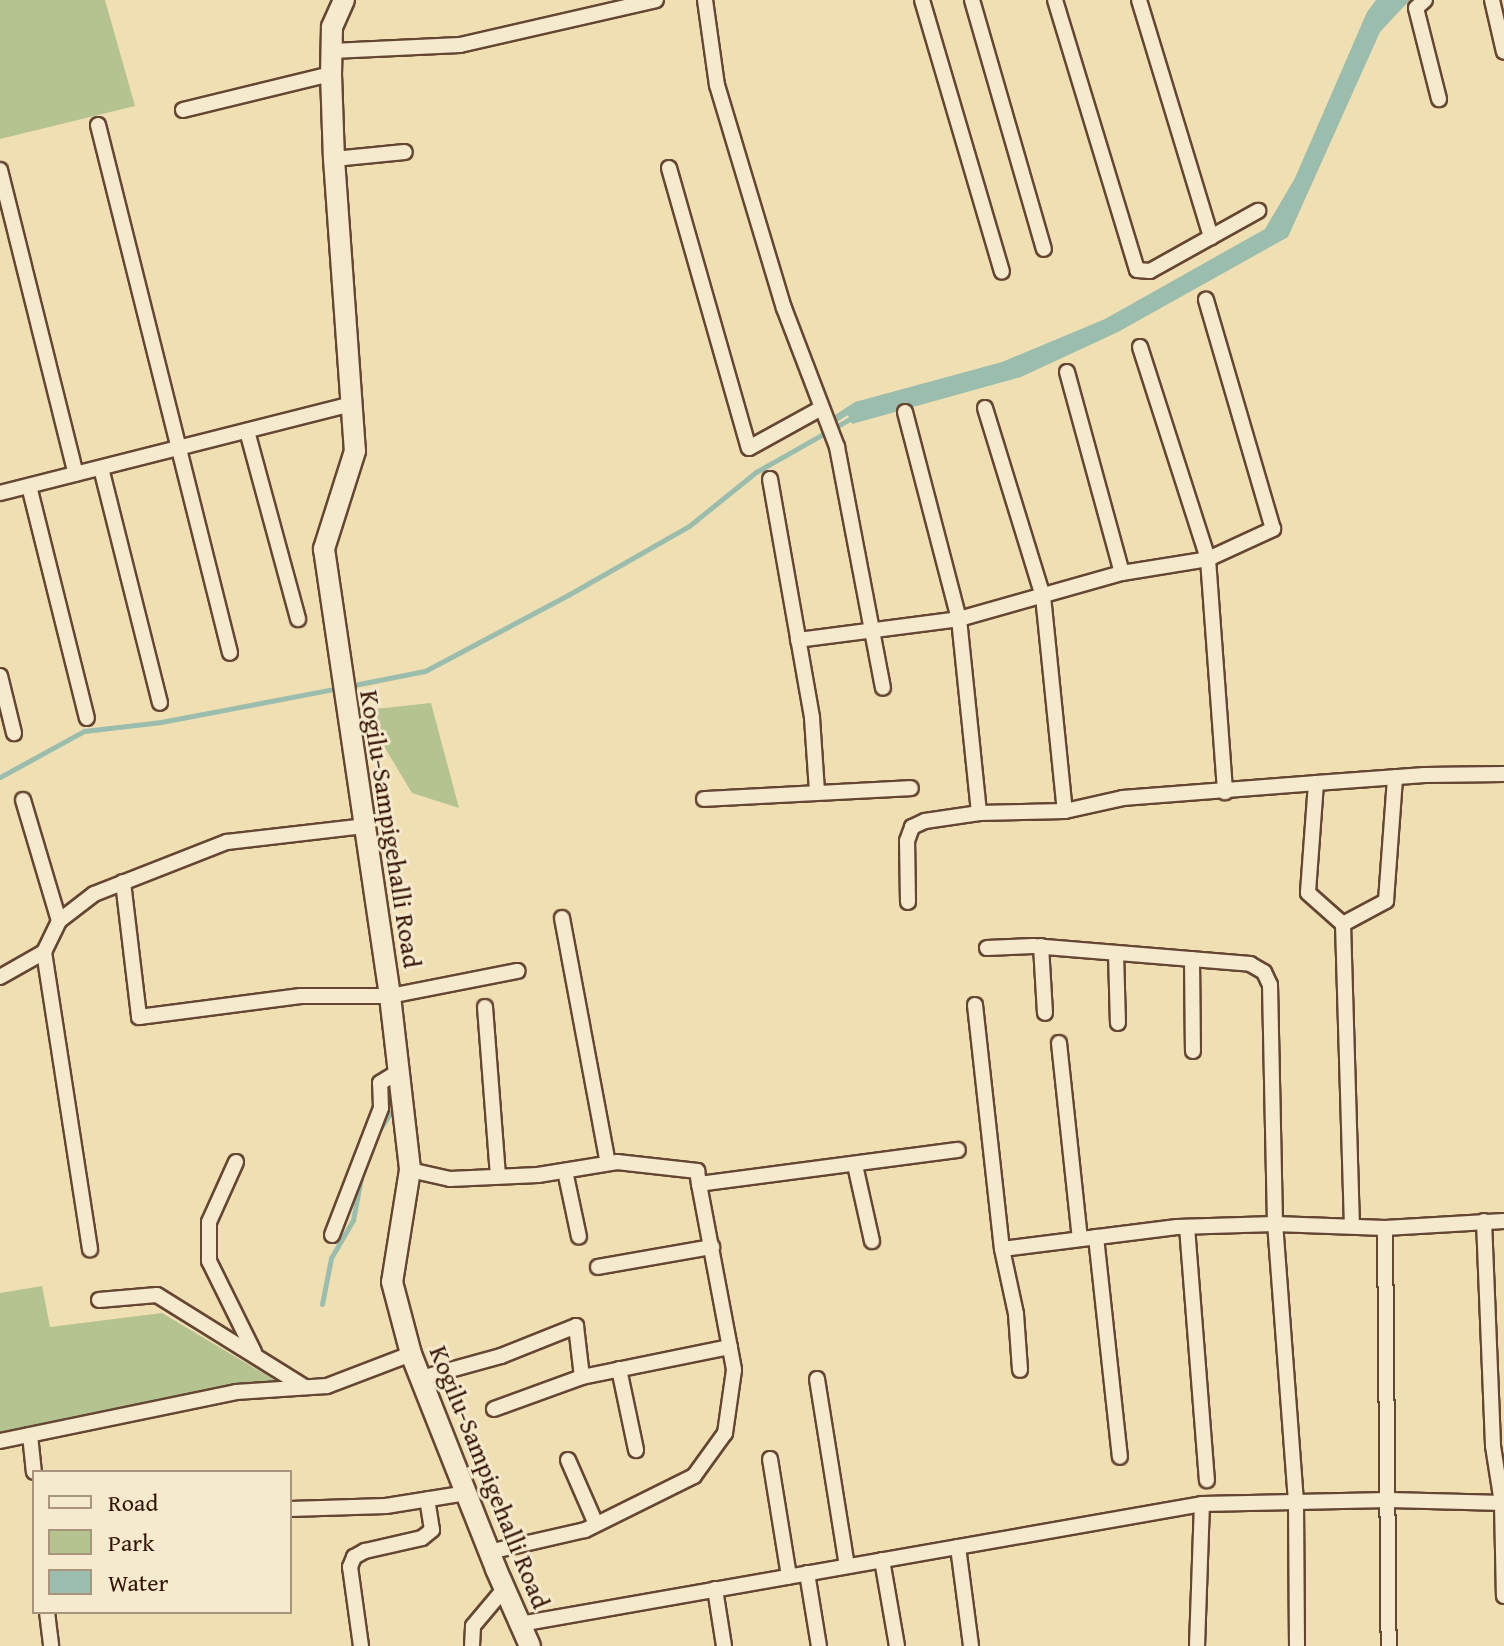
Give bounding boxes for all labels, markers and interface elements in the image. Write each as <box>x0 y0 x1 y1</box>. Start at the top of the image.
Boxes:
street label: Kogilu-Sampigehalli Road <box>354 688 428 970</box>
street label: Kogilu-Sampigehalli Road <box>423 1341 557 1613</box>
legend <box>32 1470 292 1614</box>
text: Road <box>108 1485 158 1520</box>
text: Park <box>108 1525 154 1560</box>
text: Water <box>108 1565 168 1600</box>

